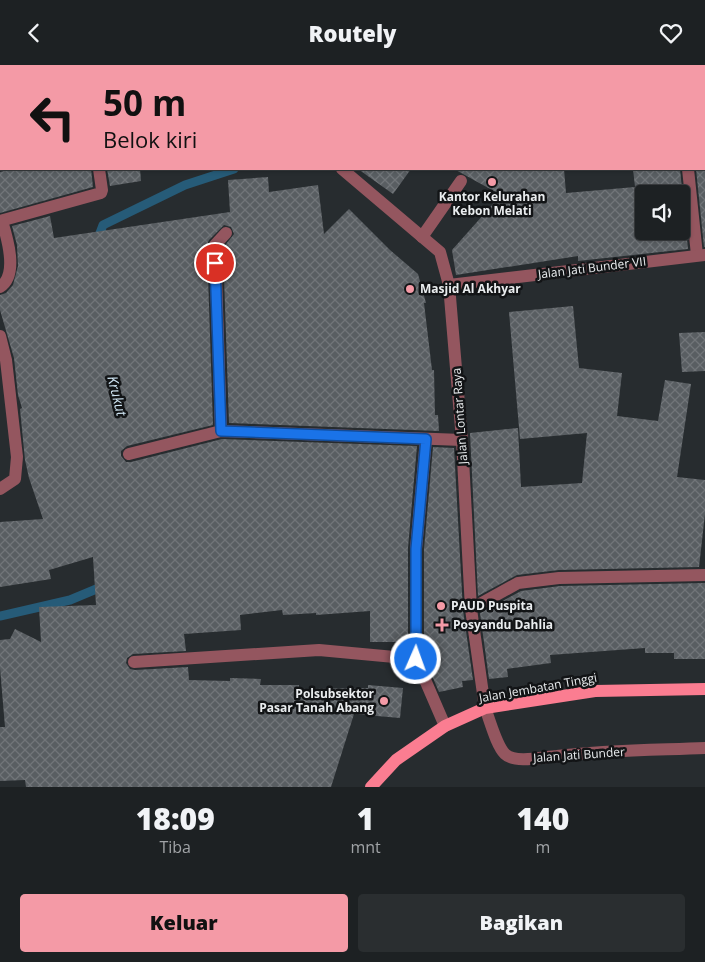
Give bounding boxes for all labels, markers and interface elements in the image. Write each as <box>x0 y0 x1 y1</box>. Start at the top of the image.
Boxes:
text: Routely <box>309 18 396 48</box>
icon: back <box>20 19 48 47</box>
icon: heart <box>657 19 685 47</box>
text: 50 m <box>103 79 186 126</box>
icon: left <box>20 85 85 150</box>
text: Belok kiri <box>103 124 197 154</box>
marker: Kantor Kelurahan Kebon Melati <box>486 176 498 188</box>
map controls <box>635 185 690 240</box>
button: sound <box>635 185 690 240</box>
place label: Kantor Kelurahan Kebon Melati <box>439 188 545 219</box>
pin <box>194 242 236 284</box>
icon: arrive <box>201 249 229 277</box>
street label: Jalan Jati Bunder VII <box>536 252 647 283</box>
place label: Masjid Al Akhyar <box>420 280 521 297</box>
marker: Masjid Al Akhyar <box>404 283 416 295</box>
street label: Jalan Lontar Raya <box>448 367 471 466</box>
water label: Krukut <box>103 374 132 419</box>
place label: PAUD Puspita <box>451 597 533 614</box>
marker: PAUD Puspita <box>435 600 447 612</box>
place label: Posyandu Dahlia <box>453 616 553 633</box>
marker: Posyandu Dahlia <box>435 618 449 632</box>
position arrow <box>389 632 441 684</box>
street label: Jalan Jembatan Tinggi <box>477 669 598 706</box>
place label: Polsubsektor Pasar Tanah Abang <box>259 685 375 716</box>
marker: Polsubsektor Pasar Tanah Abang <box>378 695 390 707</box>
street label: Jalan Jati Bunder <box>532 743 625 766</box>
text: 18:09 <box>136 798 215 839</box>
text: 1 <box>357 798 374 839</box>
text: 140 <box>517 798 569 839</box>
text: Tiba <box>159 836 191 858</box>
text: mnt <box>350 836 381 858</box>
text: m <box>535 836 550 858</box>
button: Keluar <box>20 894 348 952</box>
button: Bagikan <box>358 894 685 952</box>

